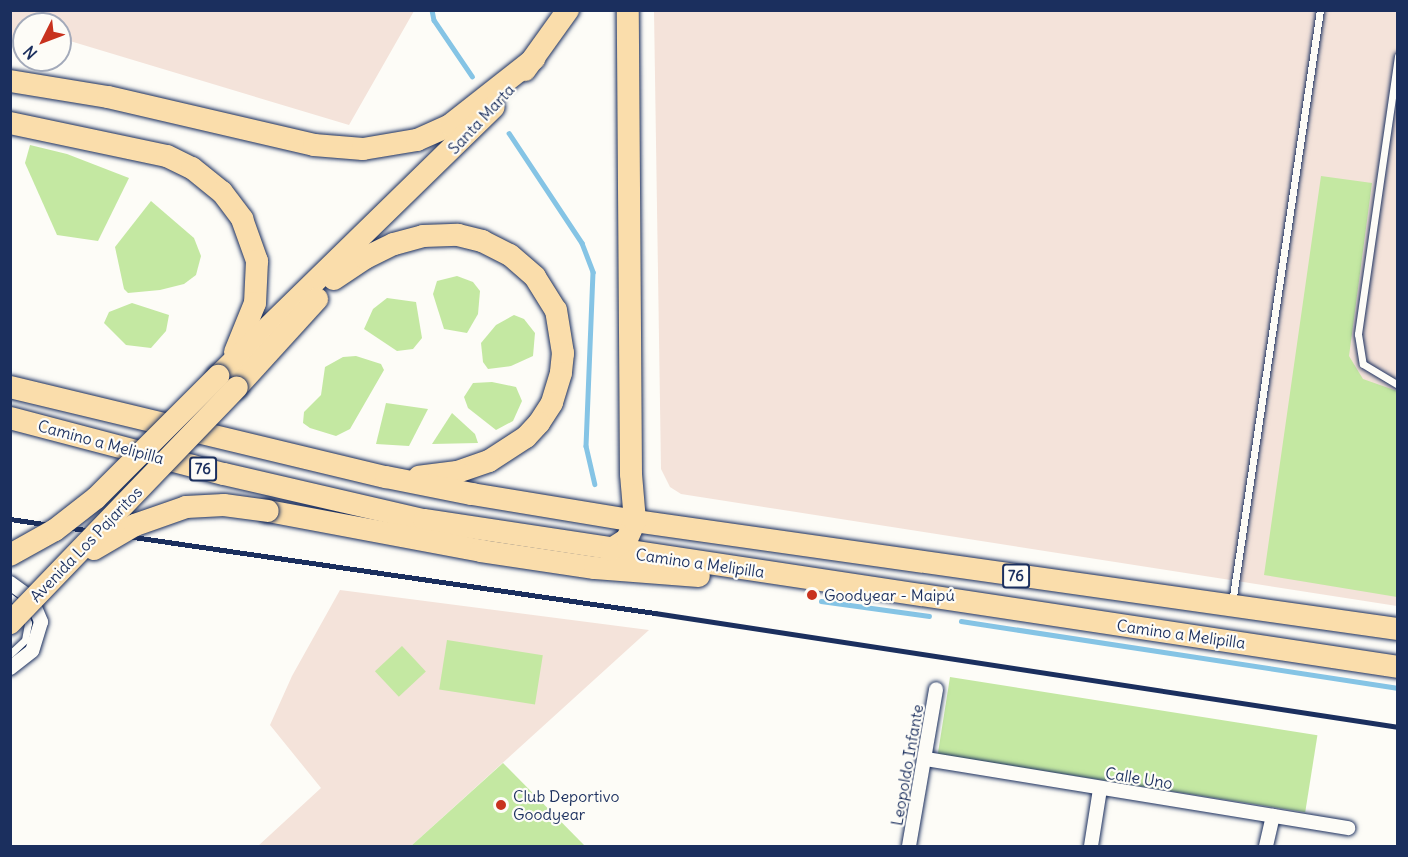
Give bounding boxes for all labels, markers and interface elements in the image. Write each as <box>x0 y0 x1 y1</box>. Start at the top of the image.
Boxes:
north arrow <box>12 12 72 72</box>
text: N <box>19 42 41 64</box>
street label: Santa Marta <box>444 80 518 158</box>
street label: Camino a Melipilla <box>36 416 166 468</box>
road number: 76 <box>188 457 218 481</box>
street label: Avenida Los Pajaritos <box>26 482 146 606</box>
street label: Camino a Melipilla <box>634 544 766 582</box>
road number: 76 <box>1001 564 1031 588</box>
place label: Goodyear - Maipú <box>824 585 955 605</box>
marker: Goodyear - Maipú <box>805 588 819 602</box>
street label: Camino a Melipilla <box>1115 615 1247 653</box>
street label: Leopoldo Infante <box>887 703 927 827</box>
street label: Calle Uno <box>1104 763 1174 793</box>
place label: Club Deportivo Goodyear <box>513 786 619 824</box>
marker: Club Deportivo Goodyear <box>494 798 508 812</box>

